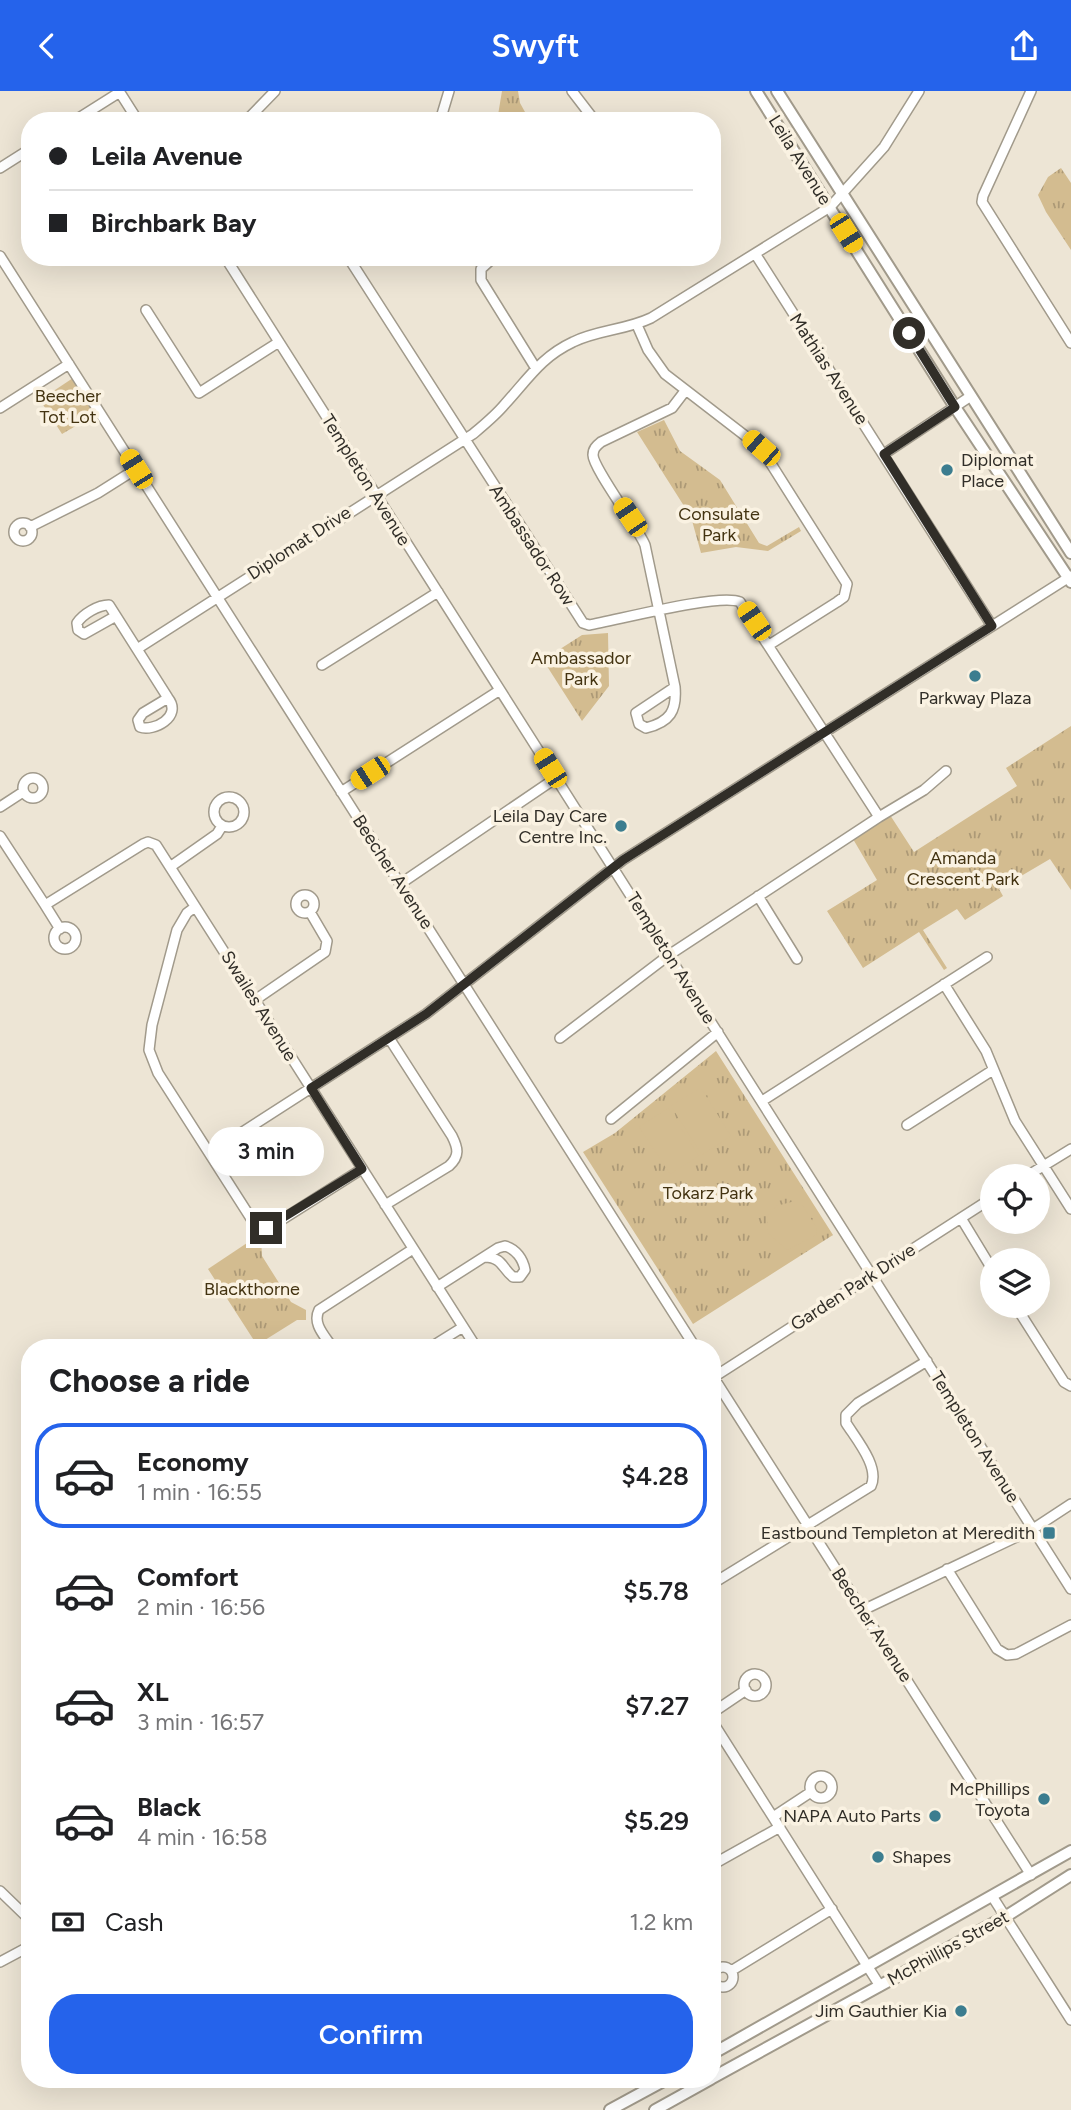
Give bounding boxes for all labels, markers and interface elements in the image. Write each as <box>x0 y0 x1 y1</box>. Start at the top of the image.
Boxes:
icon: back <box>28 27 66 65</box>
text: Swyft <box>491 27 580 65</box>
icon: share <box>1005 27 1043 65</box>
street label: Leila Avenue <box>764 111 836 209</box>
text: Leila Avenue <box>91 140 242 172</box>
text: Birchbark Bay <box>91 207 256 239</box>
car <box>826 210 867 256</box>
street label: Mathias Avenue <box>785 309 873 429</box>
route start <box>893 317 925 349</box>
park label: Beecher Tot Lot <box>35 385 101 428</box>
street label: Templeton Avenue <box>317 410 415 550</box>
car <box>739 426 784 470</box>
car <box>116 446 157 492</box>
place label: Diplomat Place <box>961 449 1034 492</box>
marker: Diplomat Place <box>939 462 955 478</box>
street label: Ambassador Row <box>485 480 579 610</box>
car <box>610 494 651 540</box>
street label: Diplomat Drive <box>243 501 355 585</box>
park label: Consulate Park <box>678 503 760 546</box>
car <box>734 598 775 644</box>
park label: Ambassador Park <box>531 647 631 690</box>
marker: Parkway Plaza <box>967 668 983 684</box>
place label: Parkway Plaza <box>919 687 1031 709</box>
car <box>530 745 571 791</box>
car <box>347 753 394 793</box>
place label: Leila Day Care Centre Inc. <box>493 805 607 848</box>
street label: Beecher Avenue <box>348 811 438 933</box>
marker: Leila Day Care Centre Inc. <box>613 818 629 834</box>
park label: Amanda Crescent Park <box>907 847 1019 890</box>
street label: Templeton Avenue <box>622 888 720 1028</box>
street label: Swailes Avenue <box>216 947 302 1065</box>
callout: 3 min <box>208 1127 324 1175</box>
text: 3 min <box>238 1137 294 1165</box>
map controls <box>980 1164 1050 1318</box>
button: locate <box>980 1164 1050 1234</box>
park label: Tokarz Park <box>663 1182 754 1204</box>
route end <box>250 1212 282 1244</box>
street label: Garden Park Drive <box>787 1238 920 1335</box>
button: layers <box>980 1248 1050 1318</box>
park label: Blackthorne <box>204 1278 300 1300</box>
text: Choose a ride <box>49 1362 250 1400</box>
street label: Templeton Avenue <box>926 1367 1024 1507</box>
icon: car <box>53 1444 116 1507</box>
text: Economy <box>137 1446 249 1478</box>
text: $4.28 <box>621 1460 689 1492</box>
text: 1 min · 16:55 <box>137 1478 262 1506</box>
place label: Eastbound Templeton at Meredith <box>761 1522 1035 1544</box>
marker: Eastbound Templeton at Meredith <box>1041 1525 1057 1541</box>
icon: car <box>53 1559 116 1622</box>
text: Comfort <box>137 1561 239 1593</box>
street label: Beecher Avenue <box>827 1564 917 1686</box>
text: $5.78 <box>623 1575 689 1607</box>
text: 2 min · 16:56 <box>137 1593 265 1621</box>
icon: car <box>53 1674 116 1737</box>
text: XL <box>137 1676 169 1708</box>
text: $7.27 <box>625 1690 689 1722</box>
text: 3 min · 16:57 <box>137 1708 264 1736</box>
place label: McPhillips Toyota <box>949 1778 1030 1821</box>
icon: car <box>53 1789 116 1852</box>
text: Black <box>137 1791 201 1823</box>
marker: McPhillips Toyota <box>1036 1791 1052 1807</box>
text: $5.29 <box>624 1805 689 1837</box>
place label: NAPA Auto Parts <box>783 1805 921 1827</box>
marker: NAPA Auto Parts <box>927 1808 943 1824</box>
text: 4 min · 16:58 <box>137 1823 268 1851</box>
place label: Shapes <box>892 1846 951 1868</box>
marker: Shapes <box>870 1849 886 1865</box>
icon: cash <box>49 1903 87 1941</box>
street label: McPhillips Street <box>883 1905 1013 1990</box>
text: Cash <box>105 1906 164 1938</box>
text: 1.2 km <box>629 1908 693 1936</box>
button: Confirm <box>49 1994 693 2074</box>
place label: Jim Gauthier Kia <box>815 2000 947 2022</box>
marker: Jim Gauthier Kia <box>953 2003 969 2019</box>

